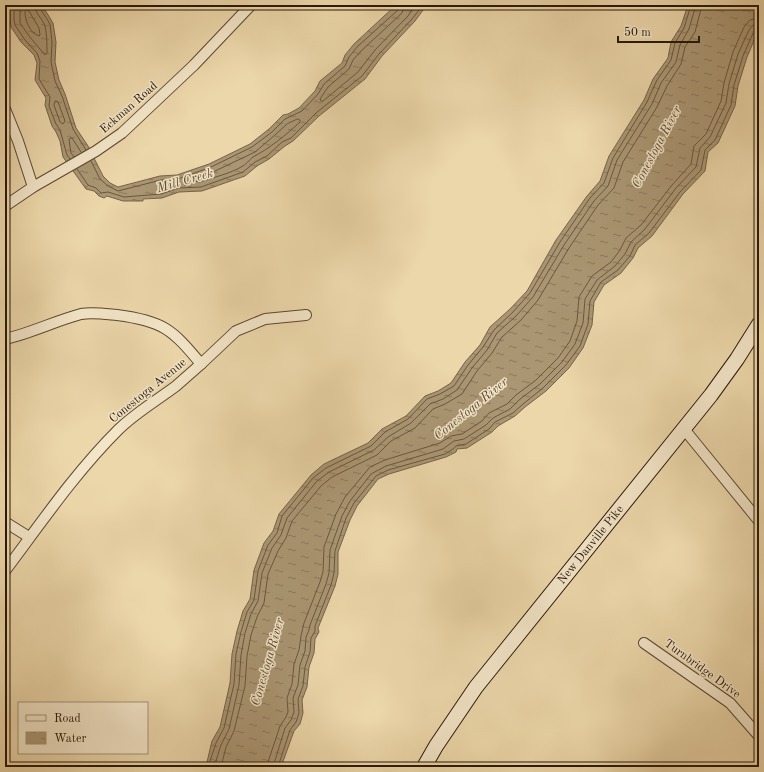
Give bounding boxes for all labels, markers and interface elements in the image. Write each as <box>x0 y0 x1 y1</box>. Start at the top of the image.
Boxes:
scale bar <box>618 18 699 44</box>
text: 50 m <box>624 26 651 39</box>
street label: Eckman Road <box>98 80 160 136</box>
water label: Conestoga River <box>630 104 684 190</box>
water label: Mill Creek <box>154 167 215 196</box>
street label: Conestoga Avenue <box>107 356 189 426</box>
water label: Conestoga River <box>432 375 511 443</box>
street label: New Danville Pike <box>556 503 627 587</box>
water label: Conestoga River <box>249 616 287 707</box>
street label: Turnbridge Drive <box>662 637 743 701</box>
legend <box>18 702 148 754</box>
text: Road <box>54 713 81 725</box>
text: Water <box>54 733 87 745</box>

